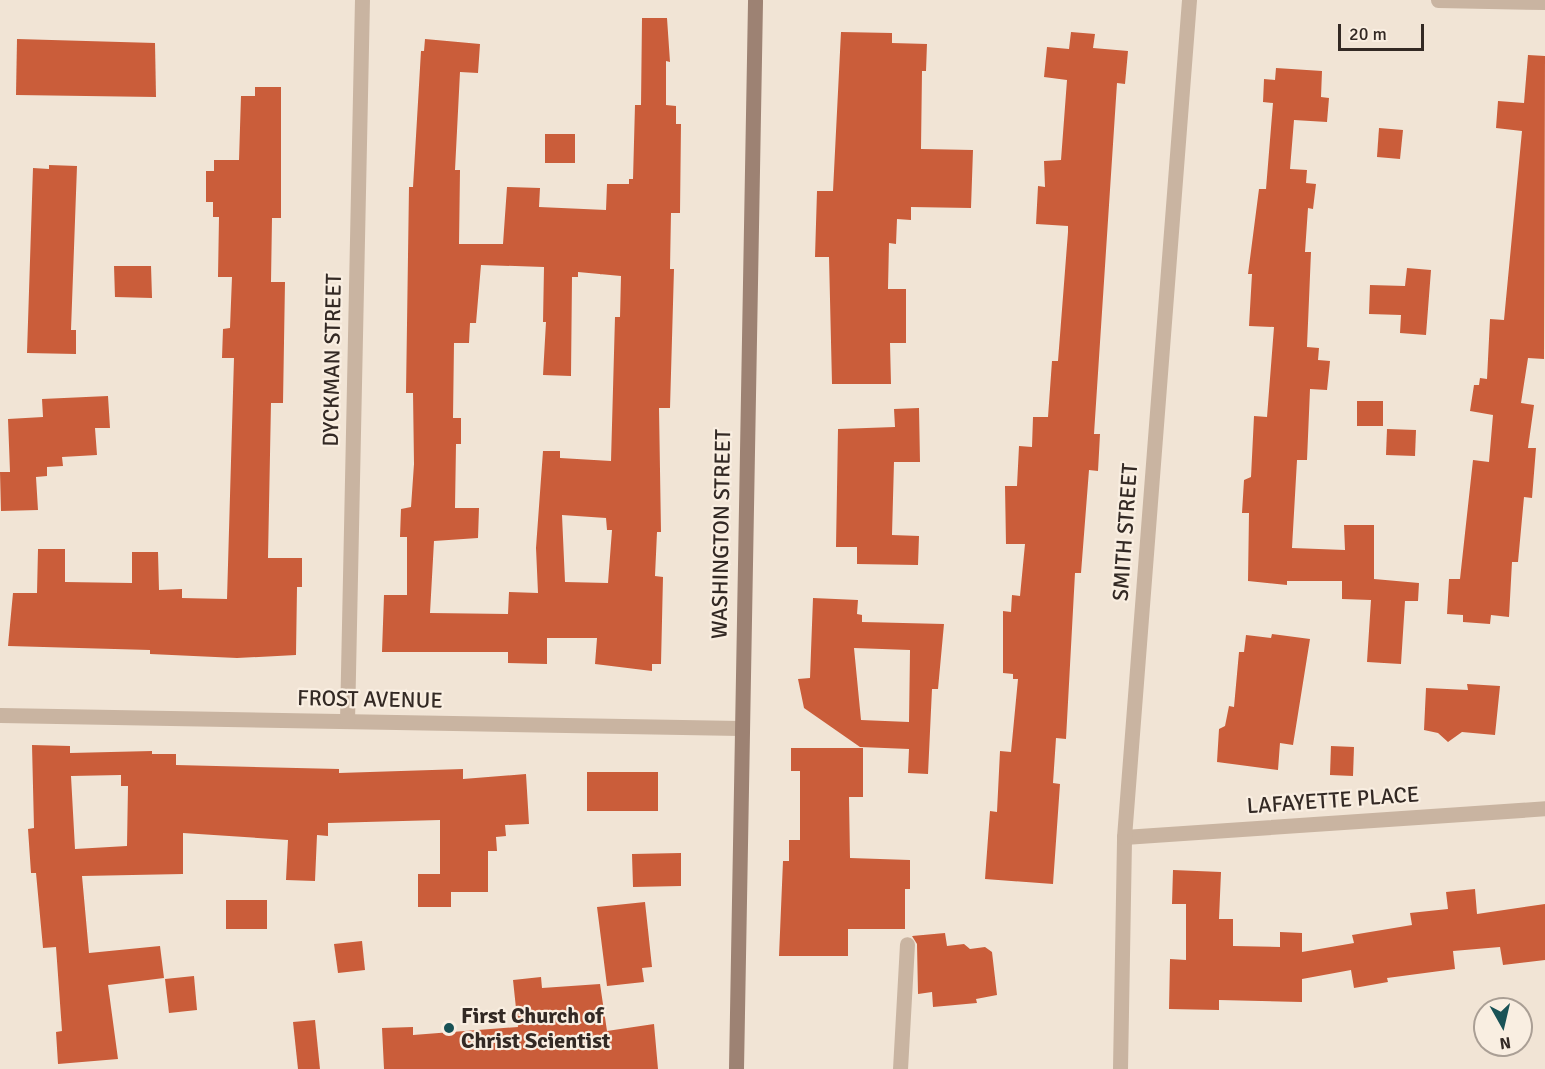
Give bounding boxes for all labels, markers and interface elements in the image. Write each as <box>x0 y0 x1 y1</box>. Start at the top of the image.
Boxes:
scale bar <box>1341 12 1426 50</box>
text: 20 m <box>1349 23 1387 45</box>
street label: DYCKMAN STREET <box>317 273 347 447</box>
street label: WASHINGTON STREET <box>706 429 736 639</box>
street label: SMITH STREET <box>1107 462 1143 602</box>
street label: FROST AVENUE <box>297 685 443 713</box>
street label: LAFAYETTE PLACE <box>1246 781 1420 819</box>
north arrow <box>1473 997 1533 1057</box>
place label: First Church of Christ Scientist <box>461 1002 610 1054</box>
marker: First Church of Christ Scientist <box>442 1021 456 1035</box>
text: N <box>1498 1032 1512 1054</box>

